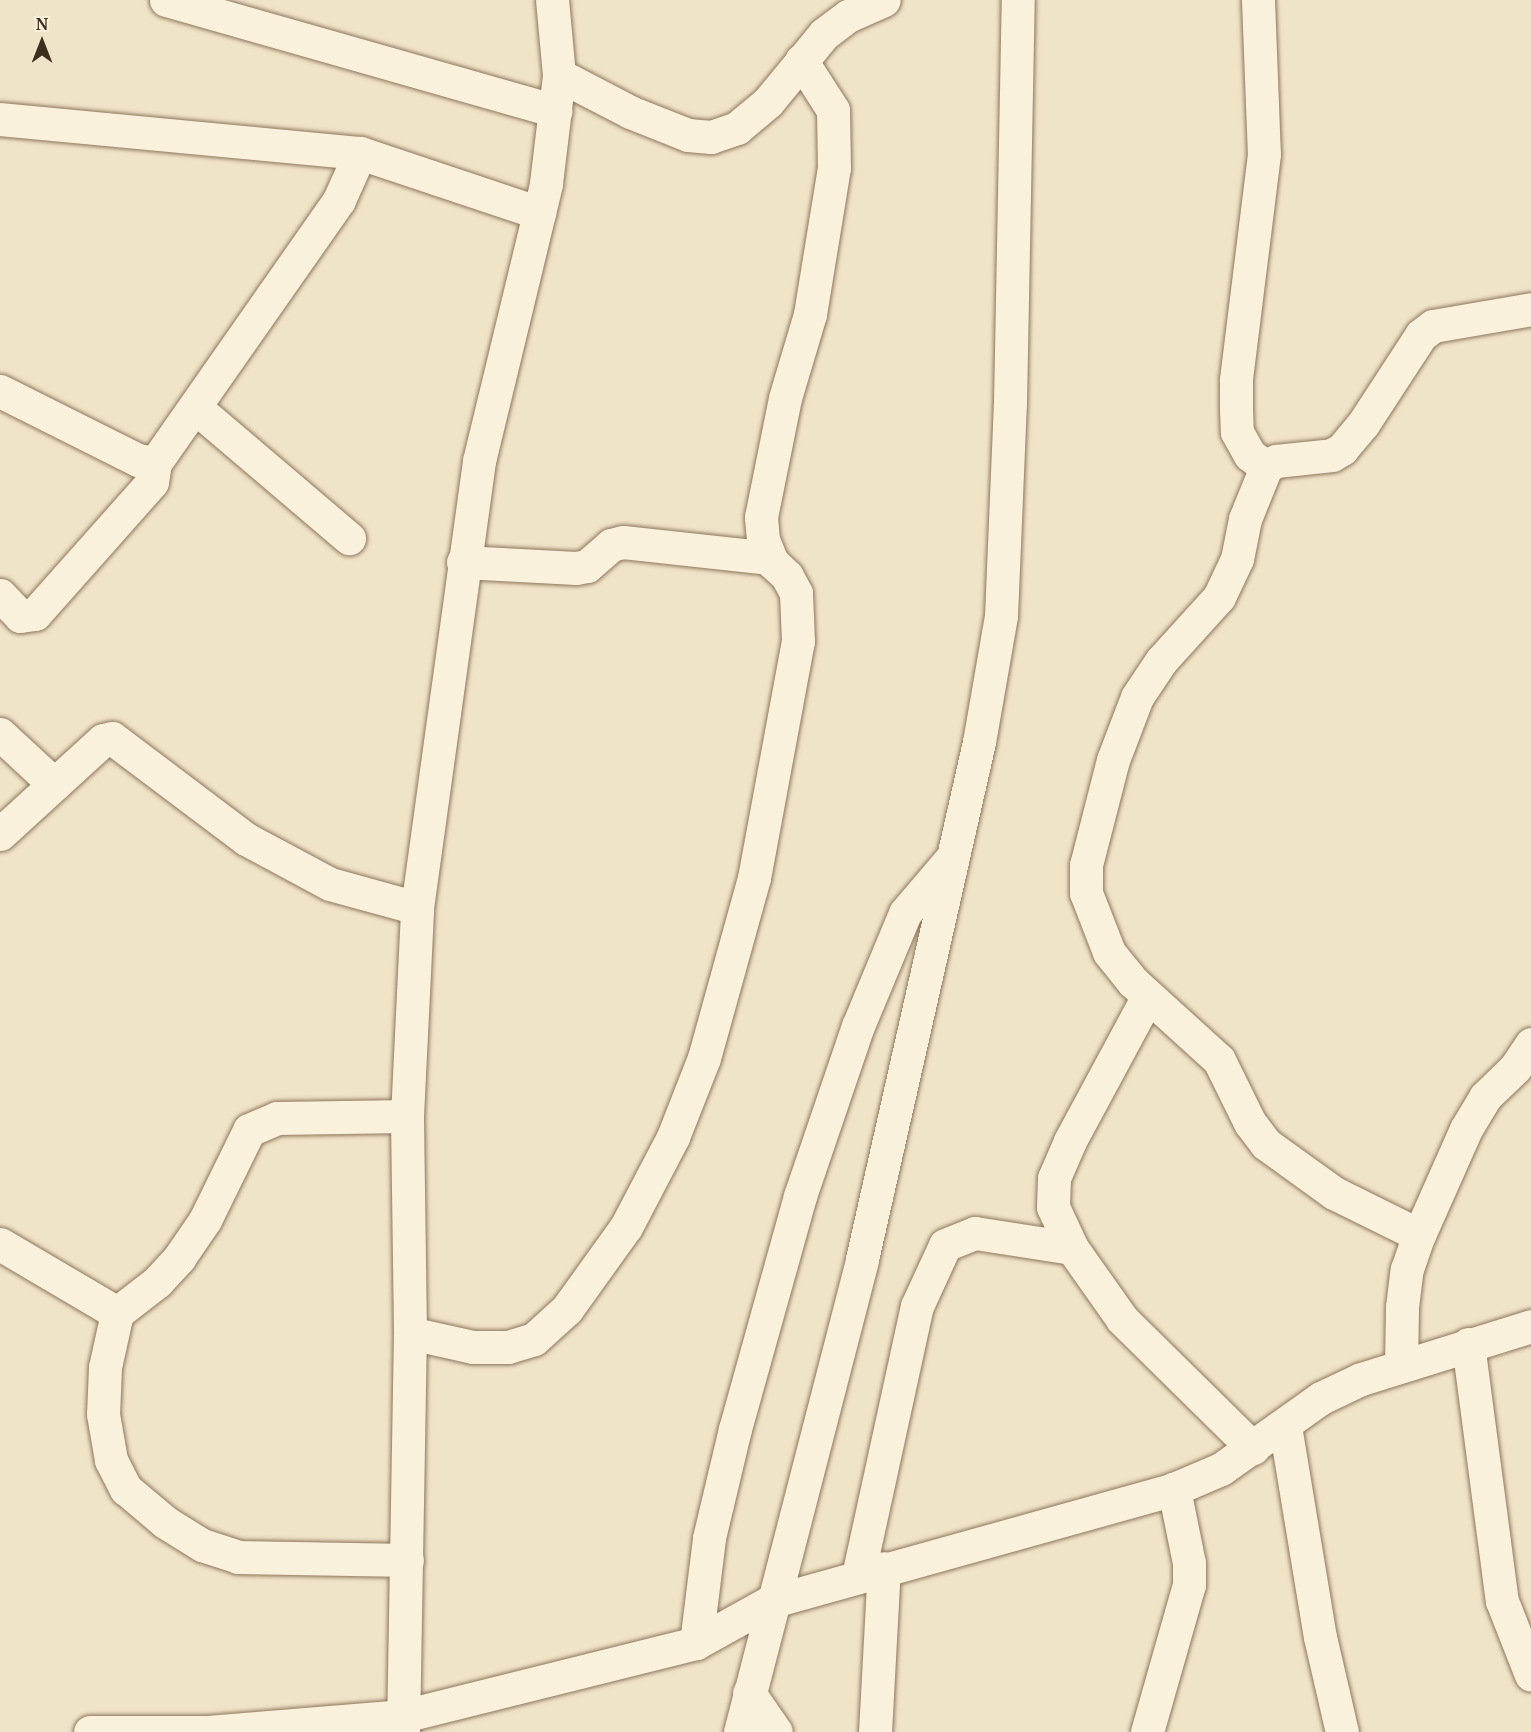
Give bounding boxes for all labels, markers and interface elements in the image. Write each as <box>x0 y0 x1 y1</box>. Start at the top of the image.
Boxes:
north arrow <box>12 12 72 72</box>
text: N <box>36 13 48 35</box>

